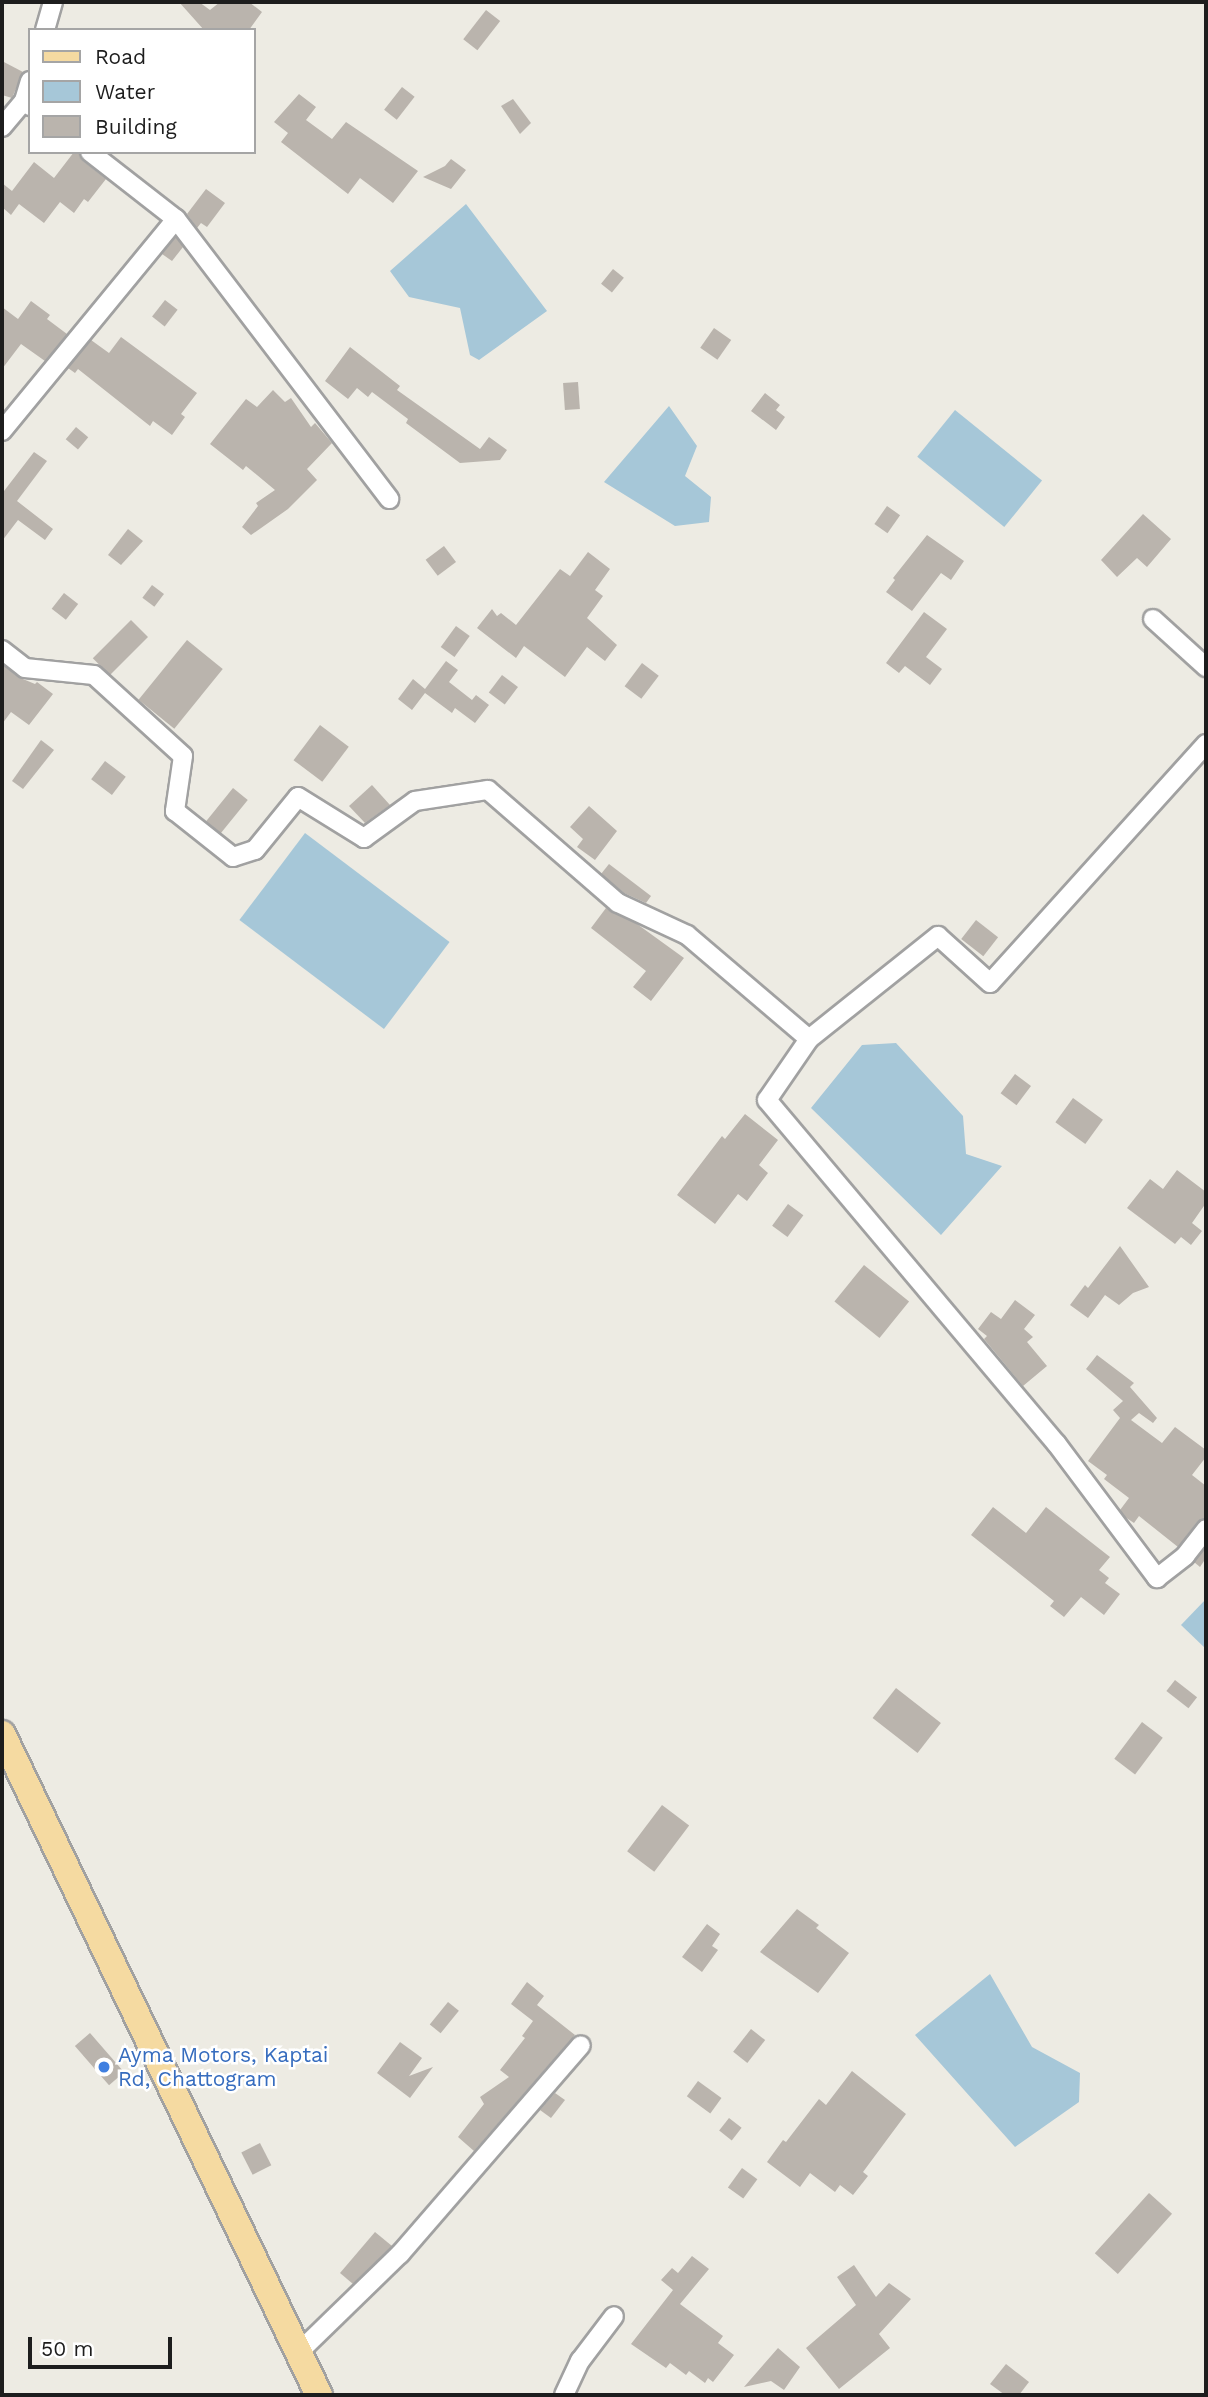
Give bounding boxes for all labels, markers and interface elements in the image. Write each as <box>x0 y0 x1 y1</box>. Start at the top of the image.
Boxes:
legend <box>28 28 256 154</box>
text: Road <box>95 44 146 69</box>
text: Water <box>95 79 155 104</box>
text: Building <box>95 114 177 139</box>
place label: Ayma Motors, Kaptai Rd, Chattogram <box>118 2042 329 2092</box>
marker: Ayma Motors, Kaptai Rd, Chattogram <box>96 2059 112 2075</box>
scale bar <box>32 2324 175 2368</box>
text: 50 m <box>41 2336 93 2361</box>

